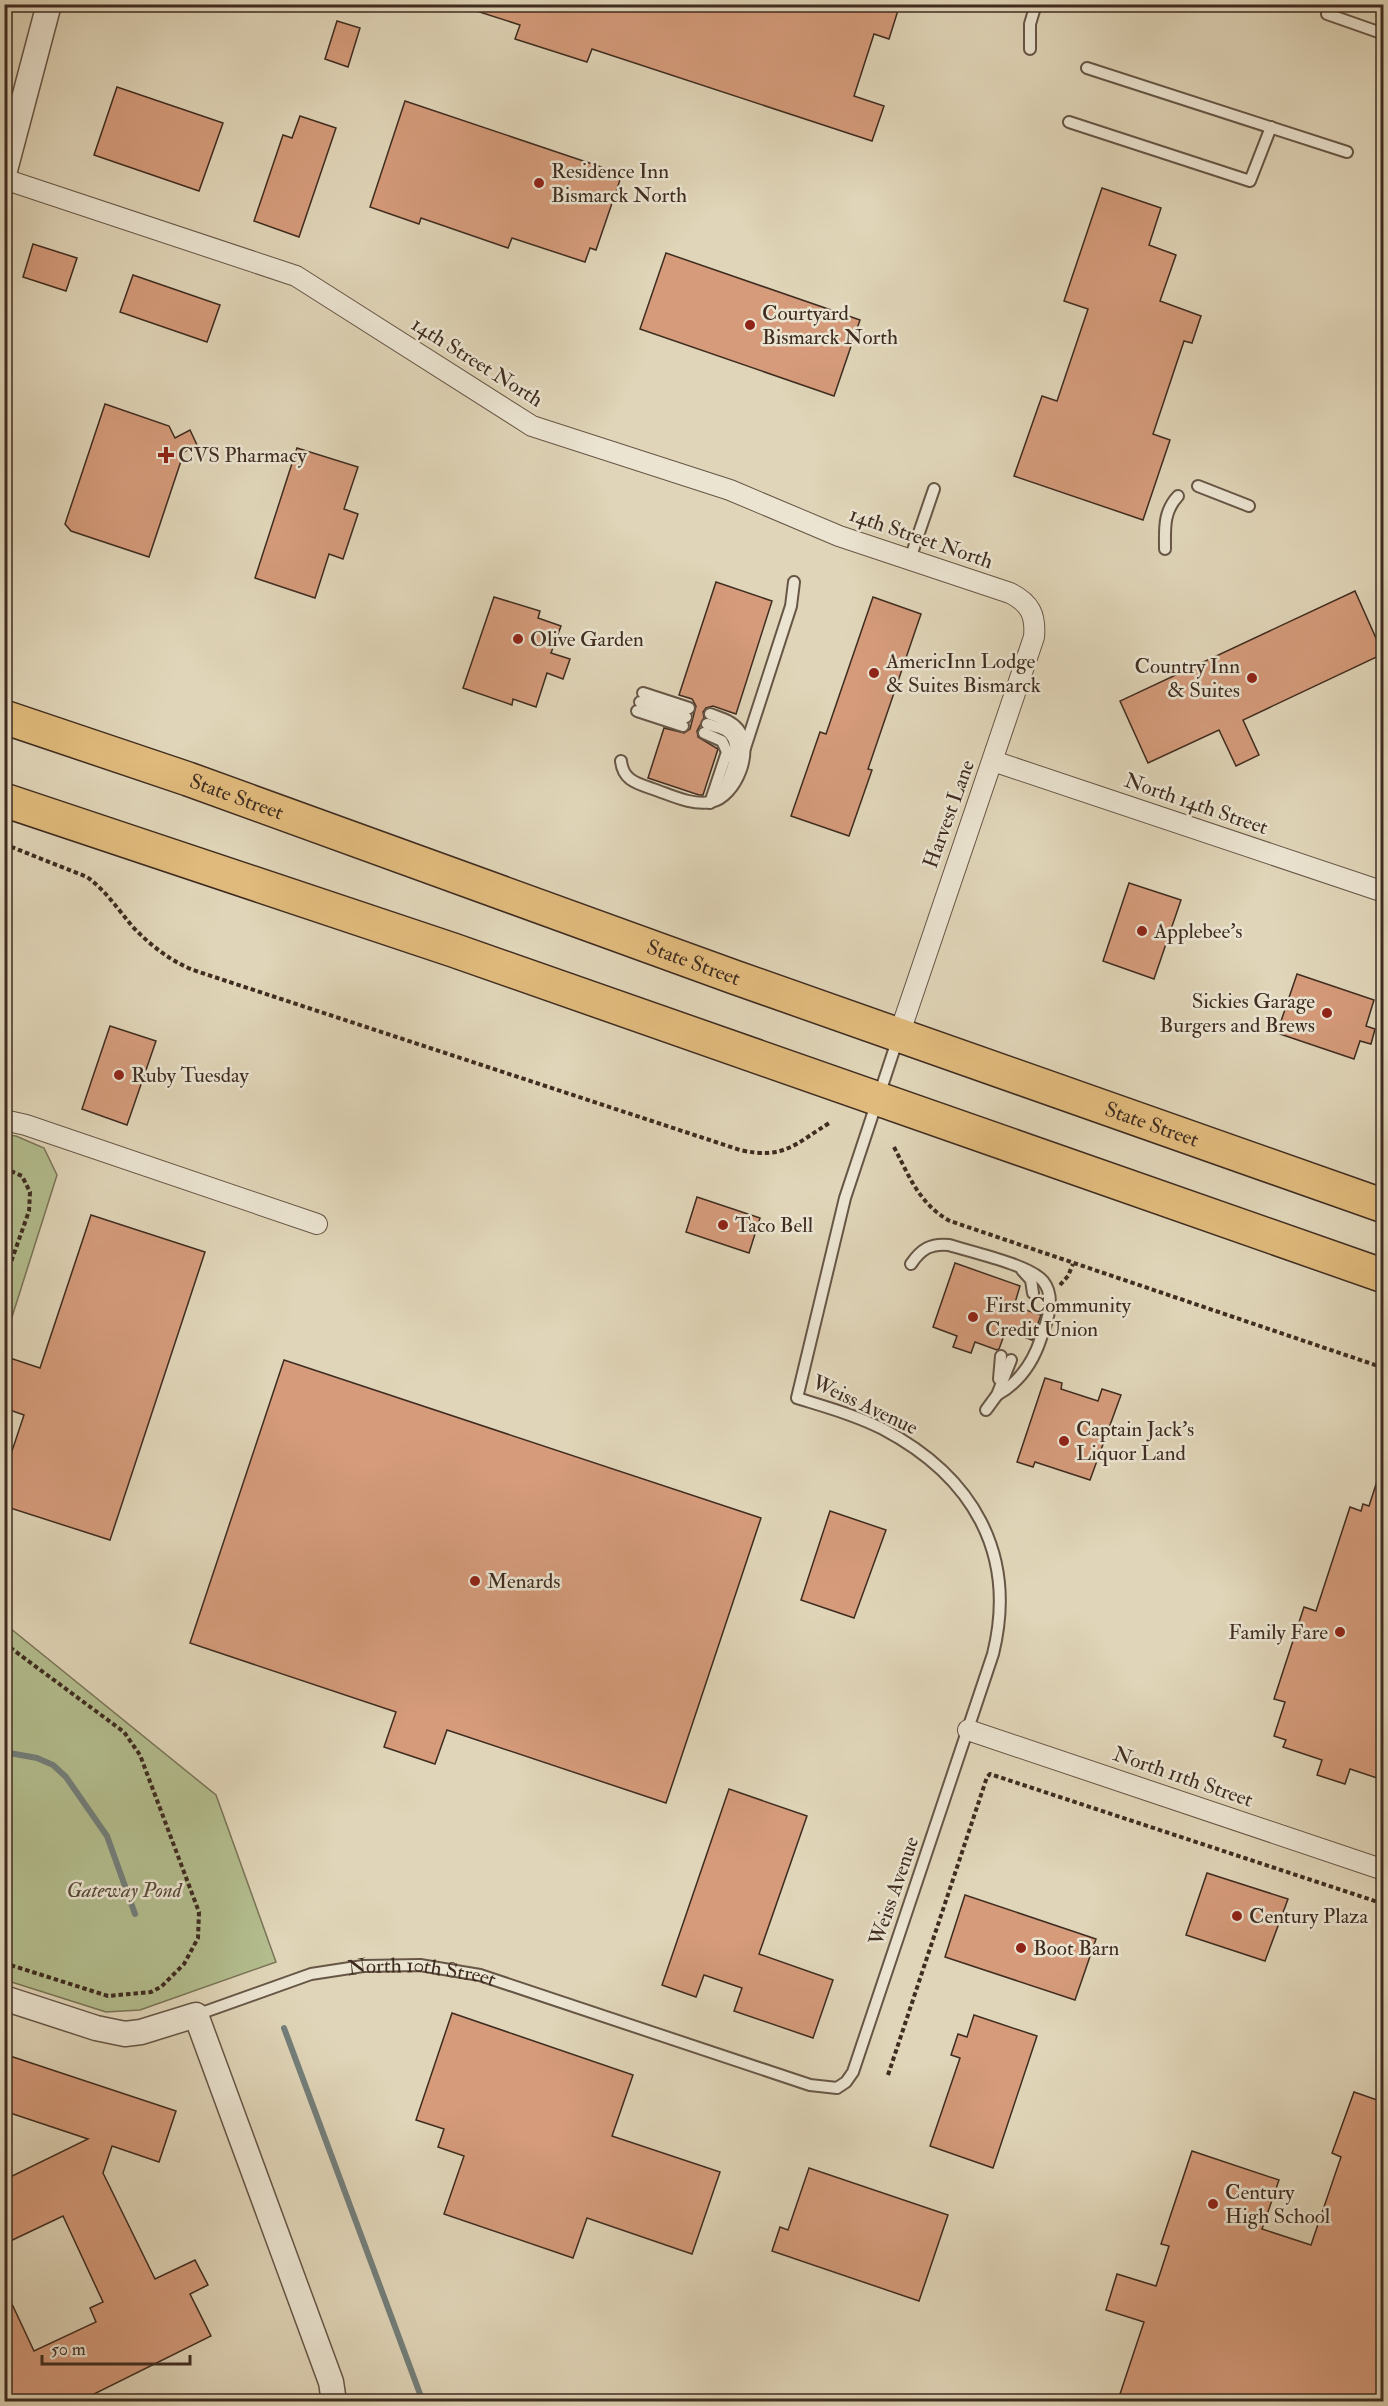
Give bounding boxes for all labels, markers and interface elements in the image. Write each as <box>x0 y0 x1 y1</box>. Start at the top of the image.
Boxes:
place label: Residence Inn Bismarck North <box>551 158 687 209</box>
marker: Residence Inn Bismarck North <box>532 176 546 190</box>
place label: Courtyard Bismarck North <box>762 300 898 351</box>
street label: 14th Street North <box>406 311 548 413</box>
marker: Courtyard Bismarck North <box>743 318 757 332</box>
place label: CVS Pharmacy <box>178 442 307 469</box>
marker: CVS Pharmacy <box>159 448 173 462</box>
street label: 14th Street North <box>846 501 996 575</box>
place label: Olive Garden <box>530 626 644 653</box>
marker: Olive Garden <box>511 632 525 646</box>
place label: AmericInn Lodge & Suites Bismarck <box>885 648 1041 699</box>
place label: Country Inn & Suites <box>1135 653 1240 704</box>
marker: AmericInn Lodge & Suites Bismarck <box>867 666 881 680</box>
marker: Country Inn & Suites <box>1245 671 1259 685</box>
street label: Harvest Lane <box>917 756 981 872</box>
street label: State Street <box>186 767 287 826</box>
street label: North 14th Street <box>1121 767 1272 841</box>
place label: Applebee's <box>1153 918 1243 945</box>
marker: Applebee's <box>1135 924 1149 938</box>
street label: State Street <box>643 933 744 992</box>
place label: Sickies Garage Burgers and Brews <box>1160 988 1315 1039</box>
marker: Sickies Garage Burgers and Brews <box>1320 1006 1334 1020</box>
place label: Ruby Tuesday <box>131 1062 249 1089</box>
marker: Ruby Tuesday <box>112 1068 126 1082</box>
street label: State Street <box>1101 1095 1203 1153</box>
place label: Taco Bell <box>735 1212 814 1239</box>
marker: Taco Bell <box>716 1218 730 1232</box>
place label: First Community Credit Union <box>985 1292 1132 1343</box>
marker: First Community Credit Union <box>966 1310 980 1324</box>
street label: Weiss Avenue <box>807 1368 922 1441</box>
place label: Captain Jack's Liquor Land <box>1076 1416 1194 1467</box>
marker: Captain Jack's Liquor Land <box>1057 1434 1071 1448</box>
place label: Menards <box>487 1568 560 1595</box>
marker: Menards <box>468 1574 482 1588</box>
place label: Family Fare <box>1228 1619 1328 1646</box>
marker: Family Fare <box>1333 1625 1347 1639</box>
street label: North 11th Street <box>1109 1740 1257 1814</box>
street label: Weiss Avenue <box>862 1833 925 1950</box>
park label: Gateway Pond <box>66 1877 183 1904</box>
place label: Century Plaza <box>1249 1903 1368 1930</box>
marker: Century Plaza <box>1230 1909 1244 1923</box>
place label: Boot Barn <box>1033 1935 1119 1962</box>
marker: Boot Barn <box>1014 1941 1028 1955</box>
street label: North 10th Street <box>346 1951 500 1993</box>
place label: Century High School <box>1225 2179 1331 2230</box>
marker: Century High School <box>1206 2197 1220 2211</box>
scale bar <box>42 2328 190 2366</box>
text: 50 m <box>51 2338 86 2361</box>

